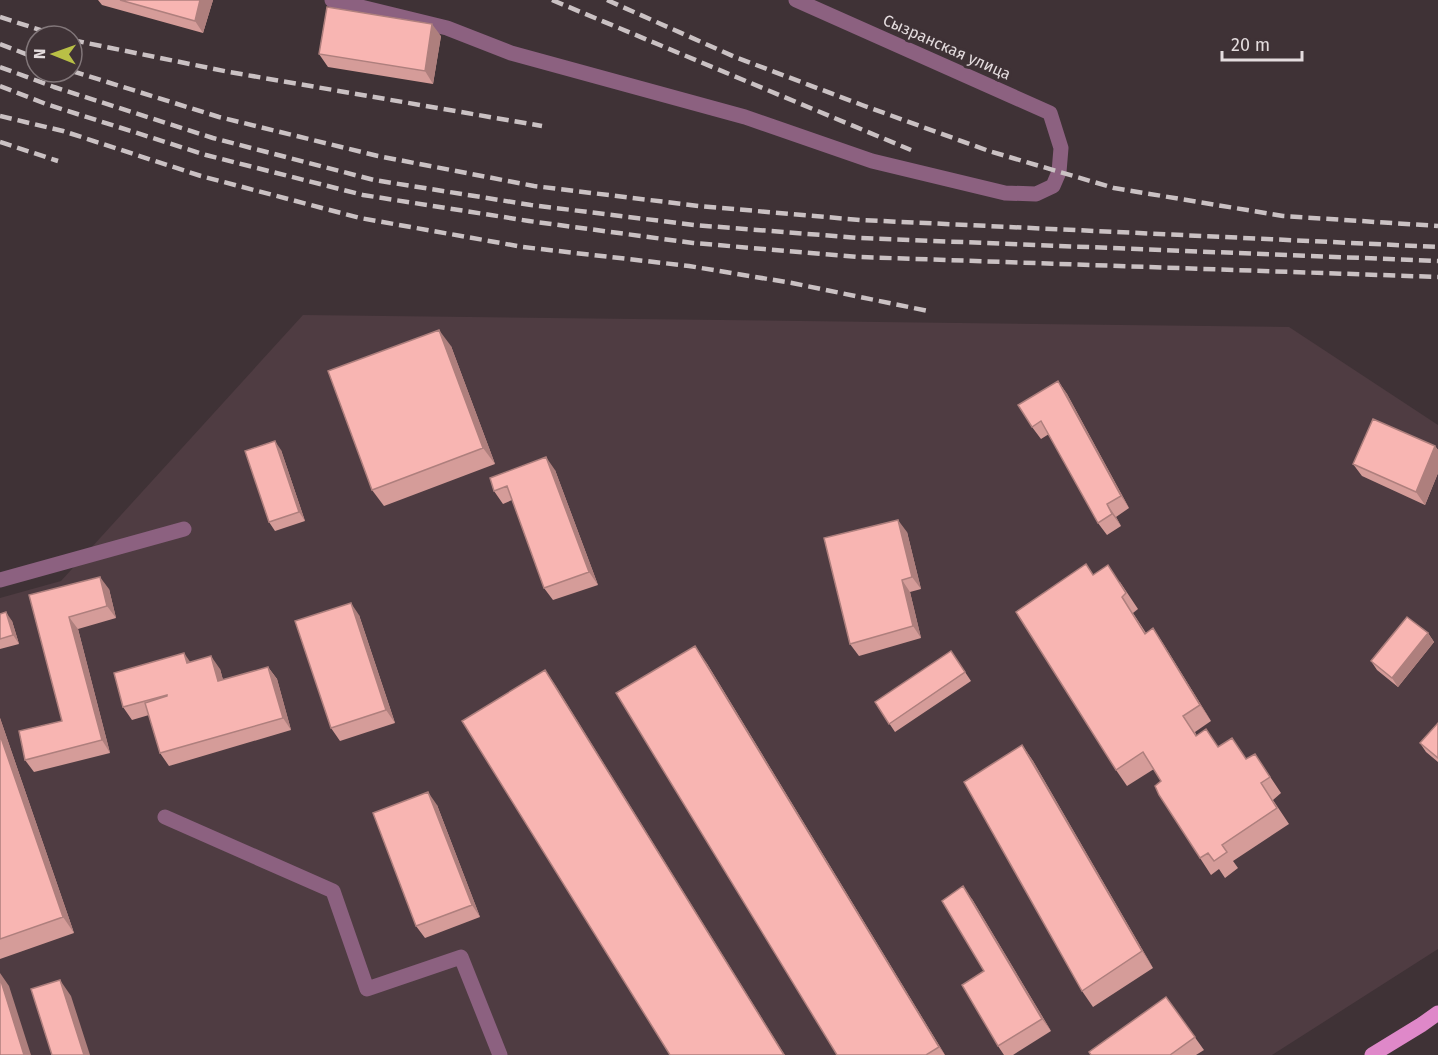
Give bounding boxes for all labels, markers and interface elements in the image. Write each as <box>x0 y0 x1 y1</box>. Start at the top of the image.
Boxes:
street label: Сызранская улица <box>880 10 1014 84</box>
north arrow <box>24 24 84 84</box>
scale bar <box>1222 24 1302 62</box>
text: 20 m <box>1231 34 1270 56</box>
text: N <box>30 48 49 59</box>

